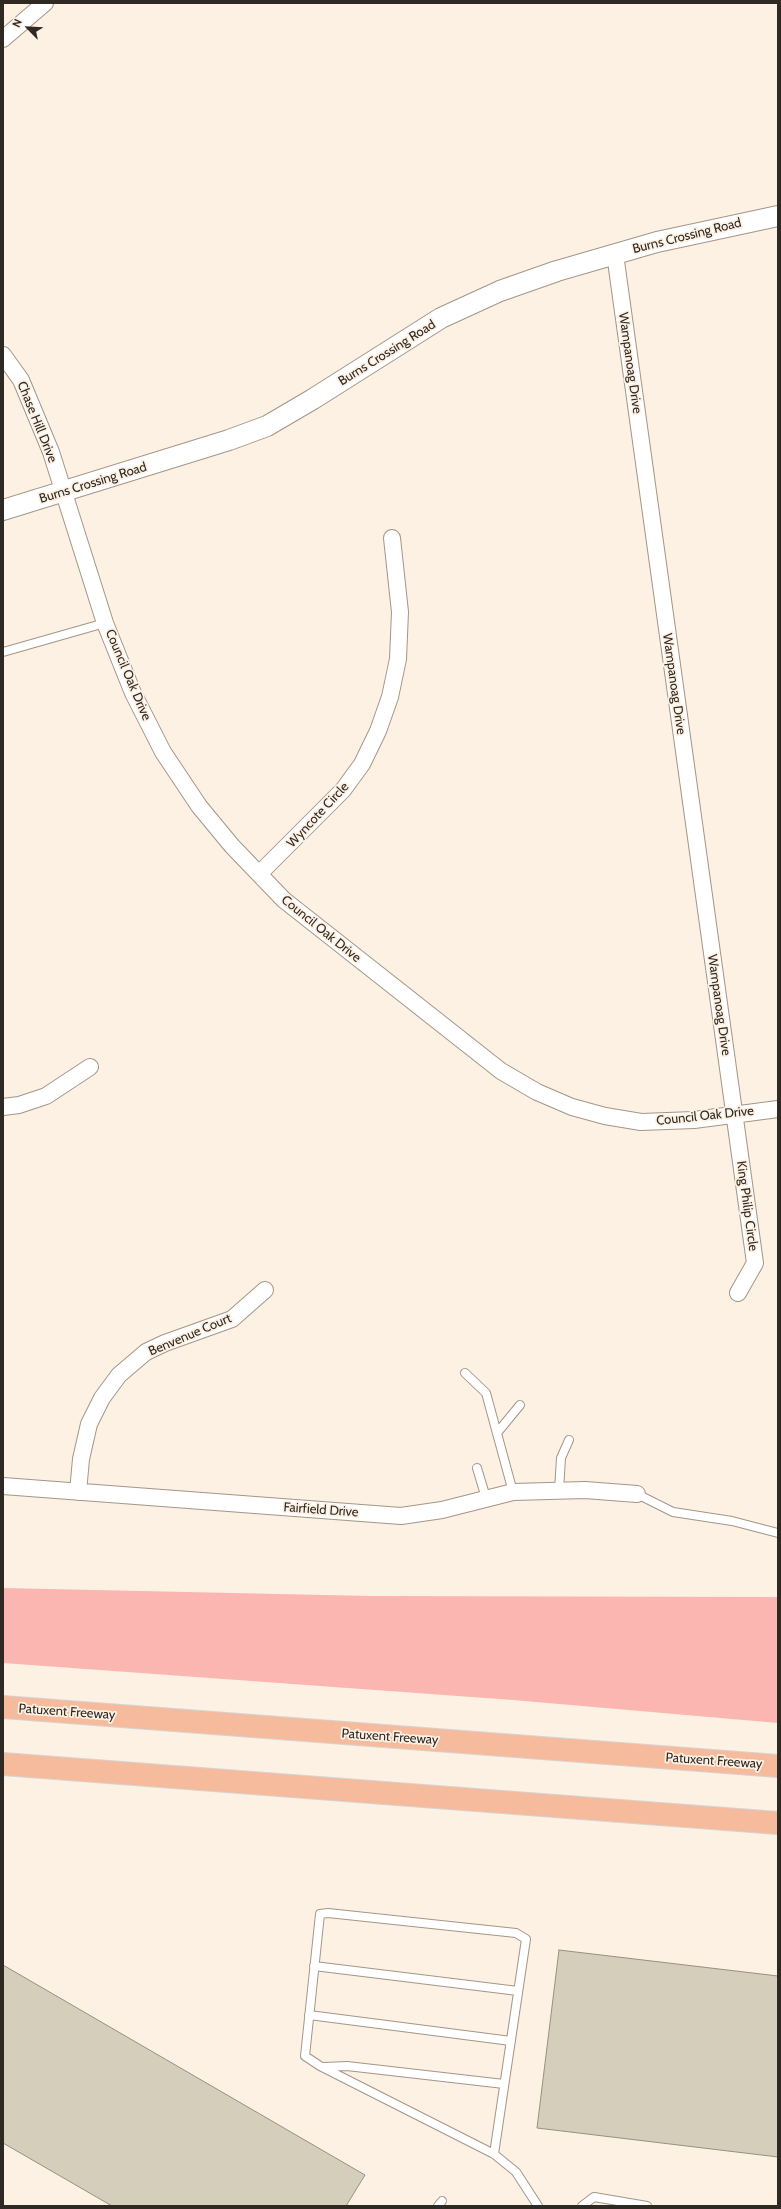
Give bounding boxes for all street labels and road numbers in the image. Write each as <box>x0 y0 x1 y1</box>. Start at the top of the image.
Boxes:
street label: Burns Crossing Road <box>631 215 743 257</box>
street label: Wampanoag Drive <box>615 311 645 415</box>
street label: Burns Crossing Road <box>336 317 438 389</box>
street label: Chase Hill Drive <box>14 379 60 465</box>
street label: Burns Crossing Road <box>37 459 149 507</box>
street label: Council Oak Drive <box>102 627 154 723</box>
street label: Wampanoag Drive <box>659 632 689 736</box>
street label: Wyncote Circle <box>284 779 352 851</box>
street label: Council Oak Drive <box>278 892 364 966</box>
street label: Wampanoag Drive <box>704 953 734 1057</box>
street label: Council Oak Drive <box>656 1103 754 1129</box>
street label: King Philip Circle <box>733 1160 761 1252</box>
street label: Benvenue Court <box>146 1311 234 1359</box>
street label: Fairfield Drive <box>283 1500 359 1520</box>
street label: Patuxent Freeway <box>18 1701 116 1723</box>
street label: Patuxent Freeway <box>341 1726 439 1748</box>
street label: Patuxent Freeway <box>665 1750 763 1772</box>

